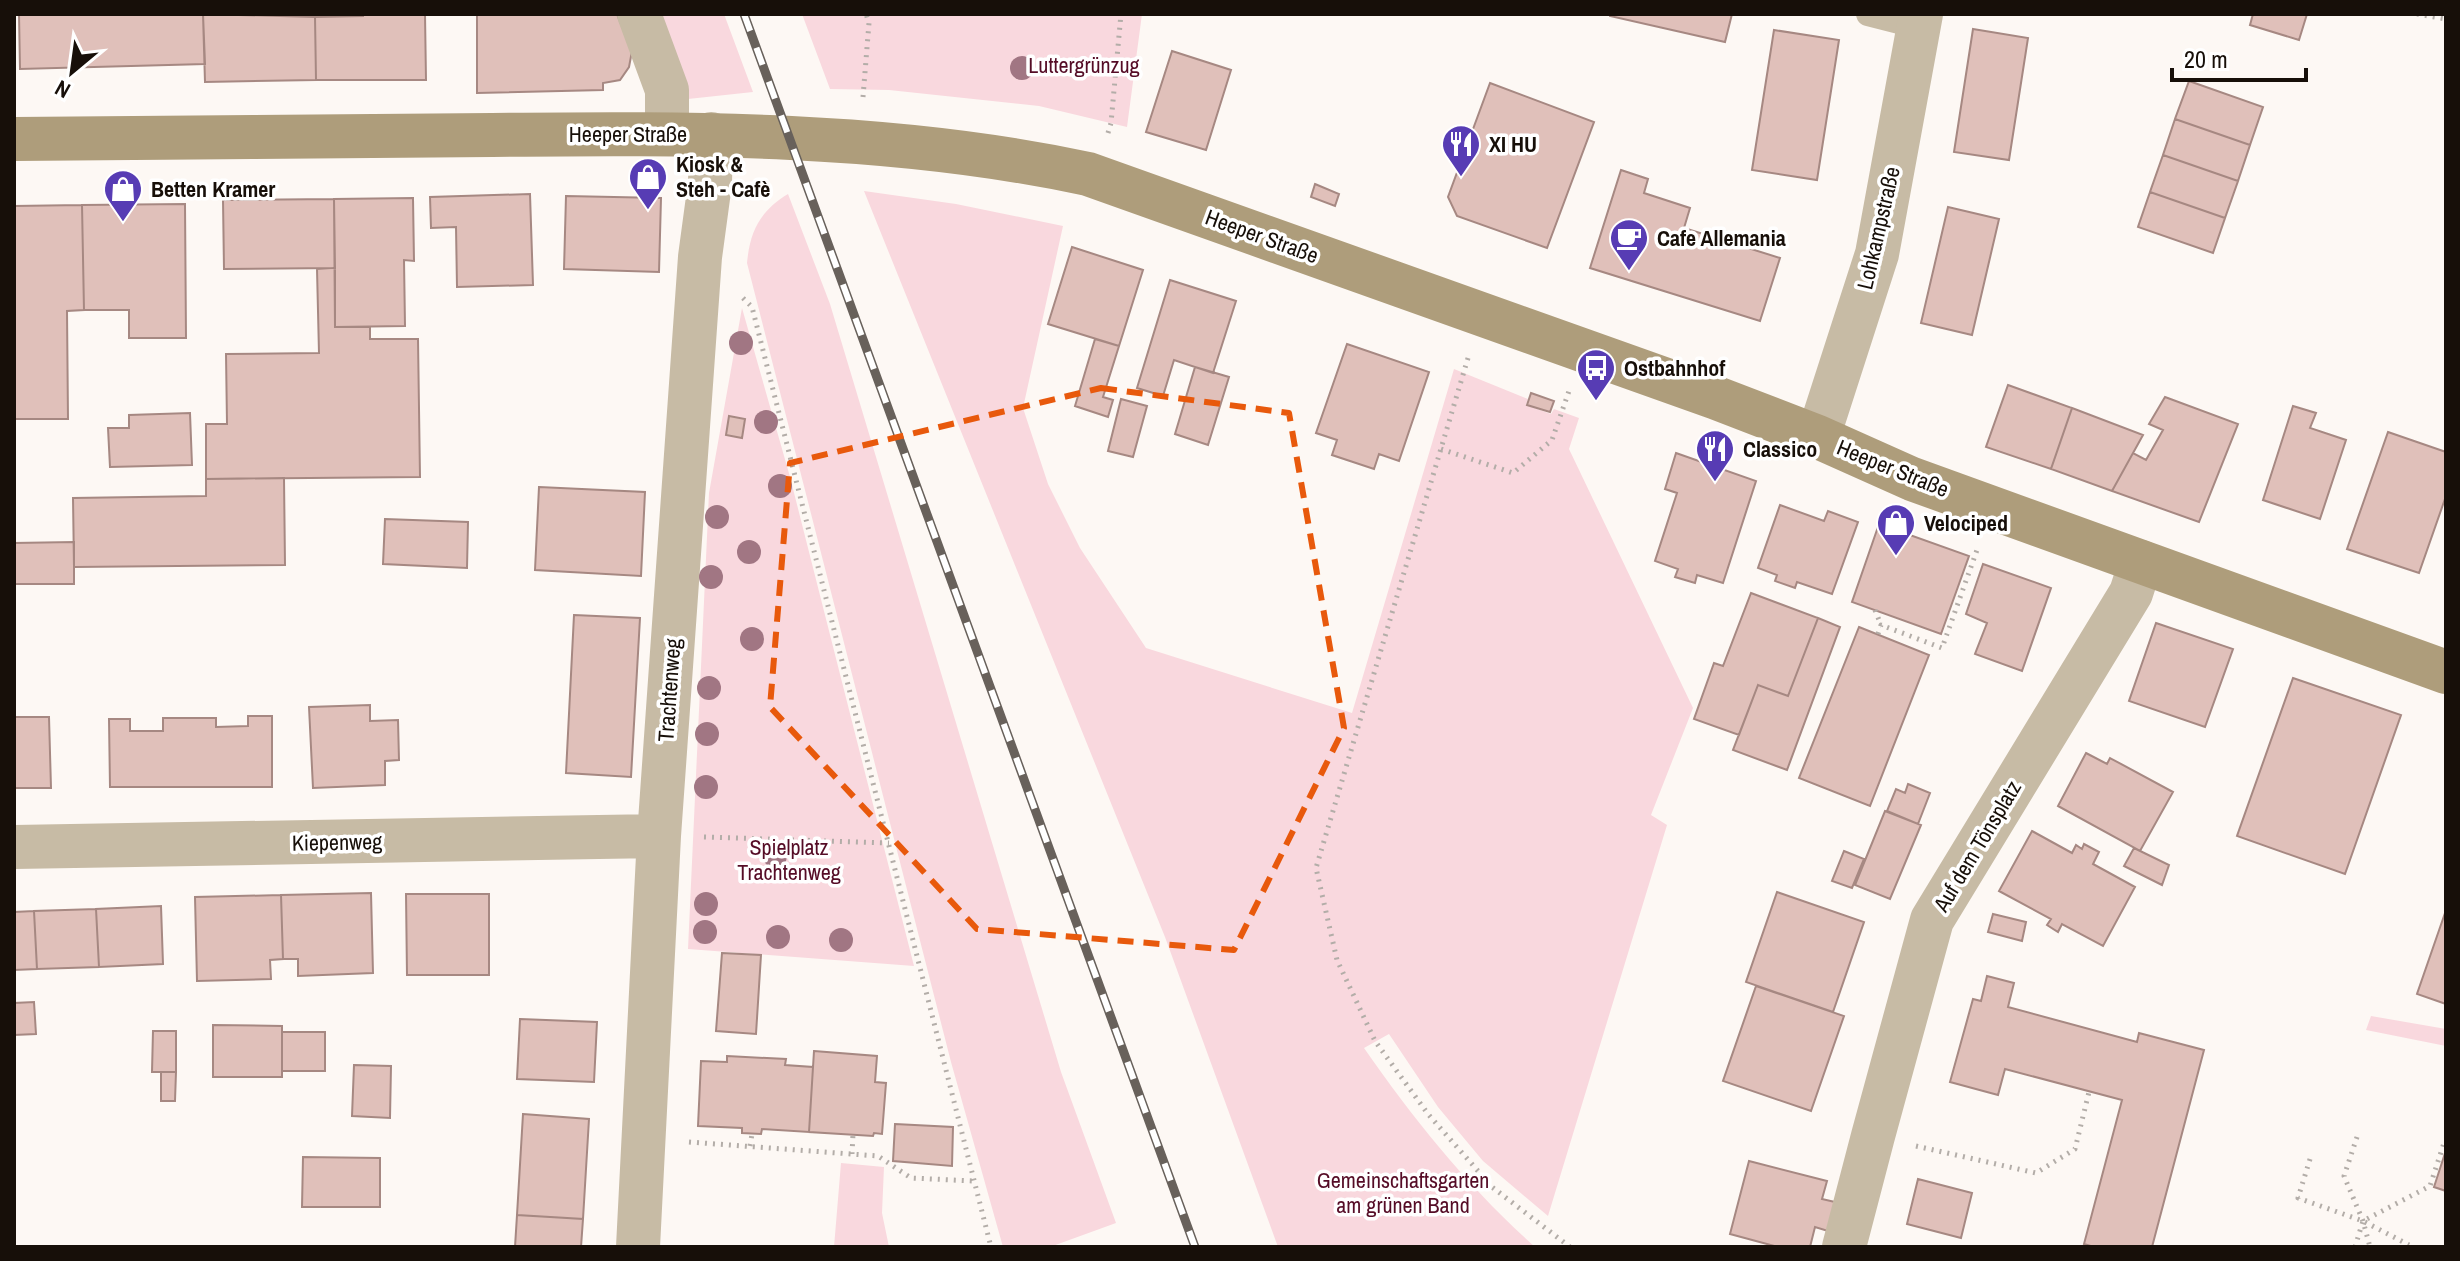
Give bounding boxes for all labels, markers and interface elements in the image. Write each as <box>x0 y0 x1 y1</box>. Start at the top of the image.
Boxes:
north arrow <box>32 32 112 112</box>
scale bar <box>2172 32 2306 82</box>
text: 20 m <box>2184 43 2228 75</box>
park label: Luttergrünzug <box>1028 50 1140 80</box>
text: N <box>49 73 75 106</box>
street label: Heeper Straße <box>569 119 687 149</box>
restaurant icon: XI HU <box>1440 123 1482 178</box>
place label: XI HU <box>1489 129 1537 159</box>
place label: Kiosk & Steh - Cafè <box>676 149 770 204</box>
shop icon: Kiosk & Steh - Cafè <box>627 156 669 211</box>
street label: Lohkampstraße <box>1849 164 1907 292</box>
shop icon: Betten Kramer <box>102 168 144 223</box>
place label: Betten Kramer <box>151 174 275 204</box>
street label: Heeper Straße <box>1201 202 1323 270</box>
cafe icon: Cafe Allemania <box>1608 217 1650 272</box>
place label: Cafe Allemania <box>1657 223 1786 253</box>
bus stop icon: Ostbahnhof <box>1575 347 1617 402</box>
place label: Ostbahnhof <box>1624 353 1725 383</box>
restaurant icon: Classico <box>1694 428 1736 483</box>
street label: Heeper Straße <box>1833 432 1953 504</box>
place label: Classico <box>1743 434 1817 464</box>
shop icon: Velociped <box>1875 502 1917 557</box>
place label: Velociped <box>1924 508 2008 538</box>
street label: Trachtenweg <box>650 637 688 743</box>
street label: Auf dem Tönsplatz <box>1925 775 2028 918</box>
street label: Kiepenweg <box>292 826 382 858</box>
park label: Spielplatz Trachtenweg <box>737 832 841 887</box>
park label: Gemeinschaftsgarten am grünen Band <box>1317 1165 1489 1220</box>

